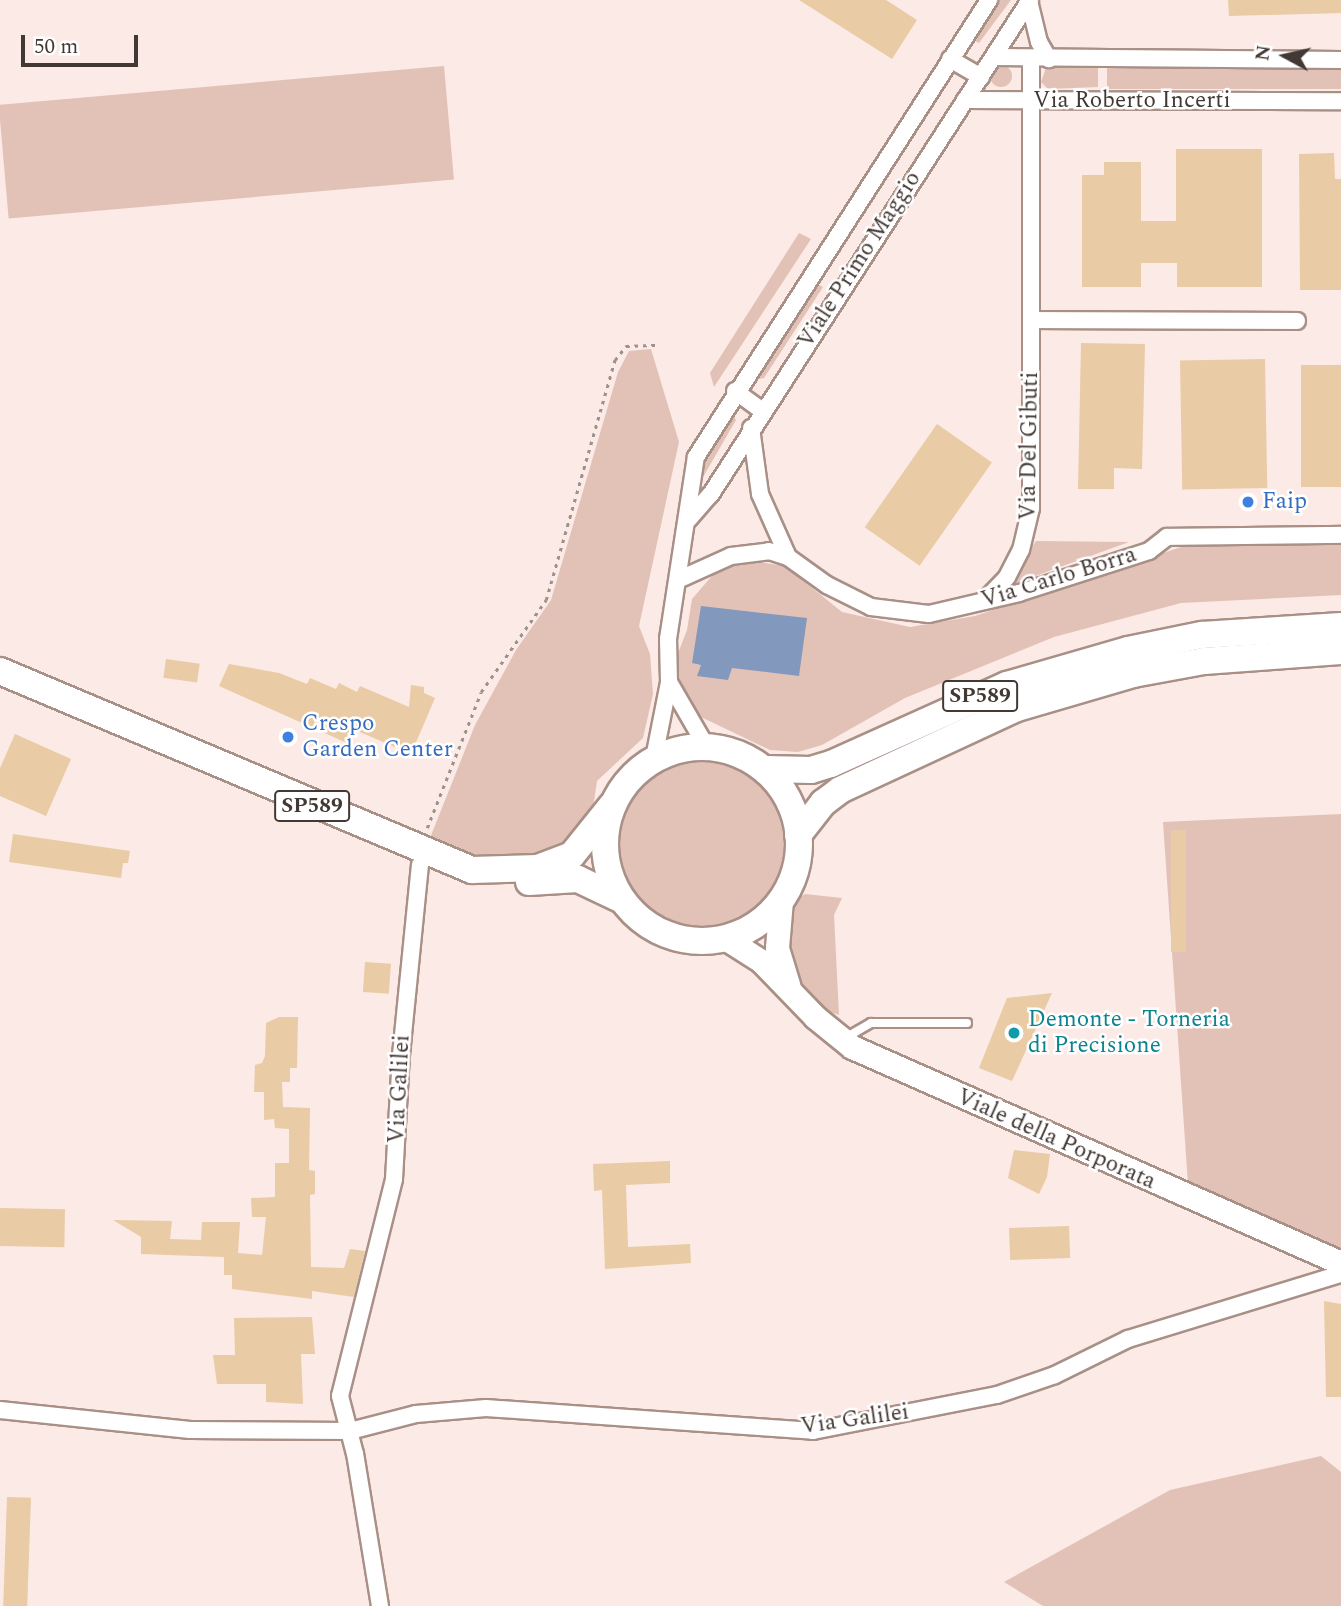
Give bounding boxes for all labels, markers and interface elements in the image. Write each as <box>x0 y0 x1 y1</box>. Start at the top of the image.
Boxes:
scale bar <box>24 21 142 65</box>
north arrow <box>1250 21 1320 91</box>
text: 50 m <box>34 31 78 63</box>
text: N <box>1248 43 1279 63</box>
street label: Via Roberto Incerti <box>1033 87 1231 115</box>
street label: Viale Primo Maggio <box>793 166 927 354</box>
street label: Via Del Gibuti <box>1015 371 1045 521</box>
place label: Faip <box>1262 488 1307 516</box>
marker: Faip <box>1240 494 1256 510</box>
street label: Via Carlo Borra <box>978 541 1140 615</box>
road number: SP589 <box>942 678 1018 714</box>
place label: Crespo Garden Center <box>302 710 453 764</box>
marker: Crespo Garden Center <box>280 729 296 745</box>
road number: SP589 <box>274 788 350 824</box>
place label: Demonte - Torneria di Precisione <box>1028 1006 1230 1060</box>
marker: Demonte - Torneria di Precisione <box>1006 1025 1022 1041</box>
street label: Via Galilei <box>383 1034 417 1144</box>
street label: Viale della Porporata <box>952 1084 1160 1196</box>
street label: Via Galilei <box>799 1399 911 1441</box>

